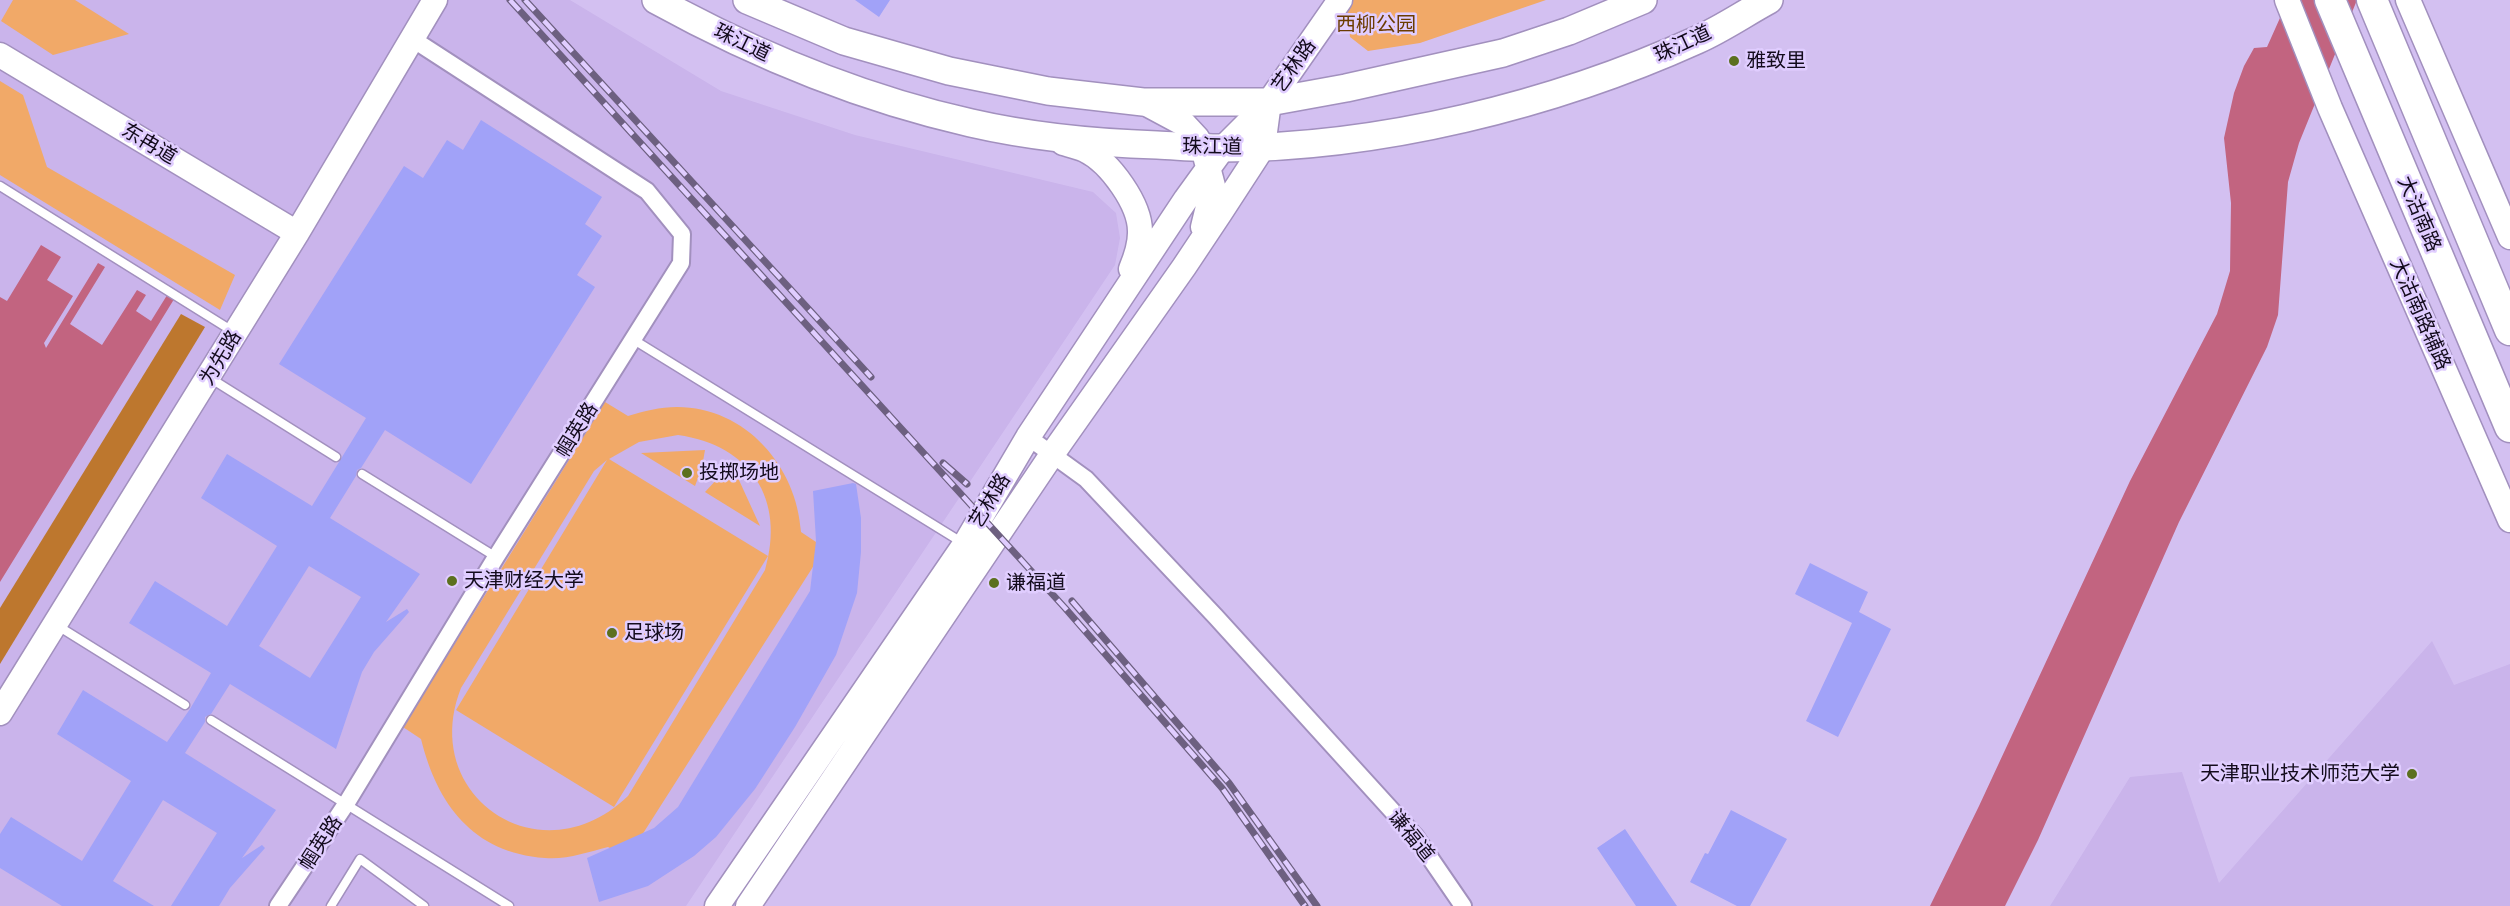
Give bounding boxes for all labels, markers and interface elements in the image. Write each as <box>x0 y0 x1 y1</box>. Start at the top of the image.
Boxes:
park label: 西柳公园 <box>1336 13 1416 37</box>
street label: 珠江道 <box>710 19 774 67</box>
street label: 珠江道 <box>1651 20 1715 68</box>
street label: 艺林路 <box>1267 35 1321 97</box>
place label: 雅致里 <box>1746 49 1806 73</box>
marker: 雅致里 <box>1727 54 1741 68</box>
street label: 东冉道 <box>117 118 181 170</box>
street label: 珠江道 <box>1182 134 1242 160</box>
street label: 大沽南路 <box>2392 172 2446 256</box>
street label: 大沽南路辅路 <box>2385 254 2455 374</box>
street label: 为先路 <box>195 326 247 390</box>
street label: 帼英路 <box>551 398 603 462</box>
place label: 投掷场地 <box>699 461 779 485</box>
marker: 投掷场地 <box>680 466 694 480</box>
street label: 艺林路 <box>964 469 1016 533</box>
place label: 天津财经大学 <box>464 569 584 593</box>
place label: 谦福道 <box>1006 571 1066 595</box>
marker: 天津财经大学 <box>445 574 459 588</box>
marker: 谦福道 <box>987 576 1001 590</box>
place label: 足球场 <box>624 621 684 645</box>
marker: 足球场 <box>605 626 619 640</box>
place label: 天津职业技术师范大学 <box>2200 762 2400 786</box>
marker: 天津职业技术师范大学 <box>2405 767 2419 781</box>
street label: 谦福道 <box>1383 805 1439 867</box>
street label: 帼英路 <box>295 811 347 875</box>

